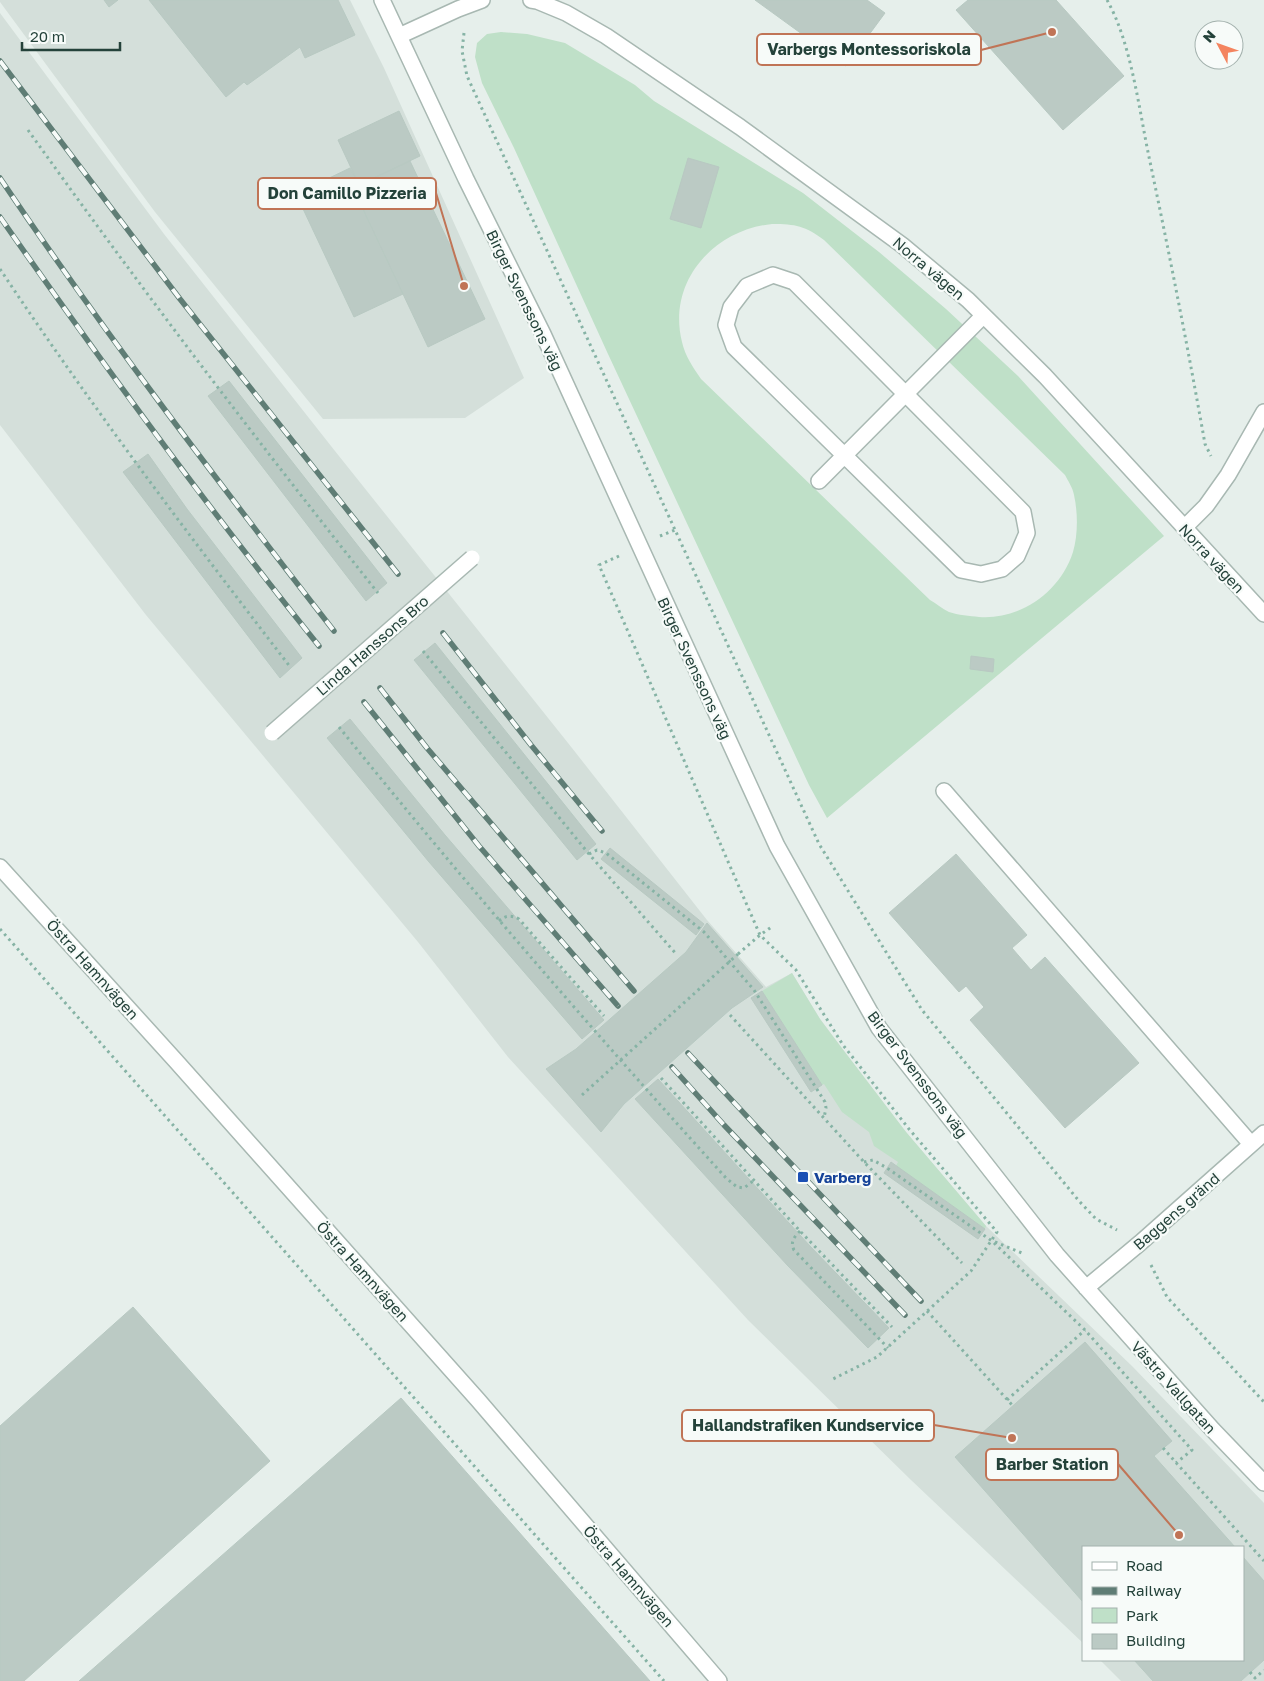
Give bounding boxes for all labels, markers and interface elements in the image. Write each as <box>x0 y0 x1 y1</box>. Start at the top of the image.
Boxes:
scale bar <box>22 20 120 52</box>
north arrow <box>1194 20 1244 70</box>
text: 20 m <box>30 27 65 45</box>
text: N <box>1199 27 1219 46</box>
callout: Varbergs Montessoriskola <box>757 34 981 65</box>
text: Varbergs Montessoriskola <box>767 39 971 59</box>
callout: Don Camillo Pizzeria <box>258 178 436 209</box>
text: Don Camillo Pizzeria <box>268 183 426 203</box>
street label: Birger Svenssons väg <box>483 227 567 373</box>
street label: Norra vägen <box>890 233 968 303</box>
street label: Norra vägen <box>1175 520 1249 596</box>
street label: Linda Hanssons Bro <box>312 591 432 699</box>
street label: Birger Svenssons väg <box>654 594 736 742</box>
street label: Östra Hamnvägen <box>43 915 143 1023</box>
street label: Birger Svenssons väg <box>864 1007 972 1141</box>
place label: Varberg <box>814 1168 871 1186</box>
street label: Baggens gränd <box>1129 1169 1223 1253</box>
marker: Varberg <box>796 1170 810 1184</box>
street label: Östra Hamnvägen <box>313 1217 413 1325</box>
street label: Västra Vallgatan <box>1128 1337 1220 1437</box>
callout: Hallandstrafiken Kundservice <box>682 1410 934 1441</box>
text: Hallandstrafiken Kundservice <box>692 1415 924 1435</box>
callout: Barber Station <box>986 1449 1118 1480</box>
text: Barber Station <box>996 1454 1108 1474</box>
street label: Östra Hamnvägen <box>580 1521 678 1631</box>
legend <box>1082 1546 1244 1661</box>
text: Road <box>1126 1556 1163 1574</box>
text: Railway <box>1126 1581 1182 1599</box>
text: Park <box>1126 1606 1159 1624</box>
text: Building <box>1126 1631 1186 1649</box>

